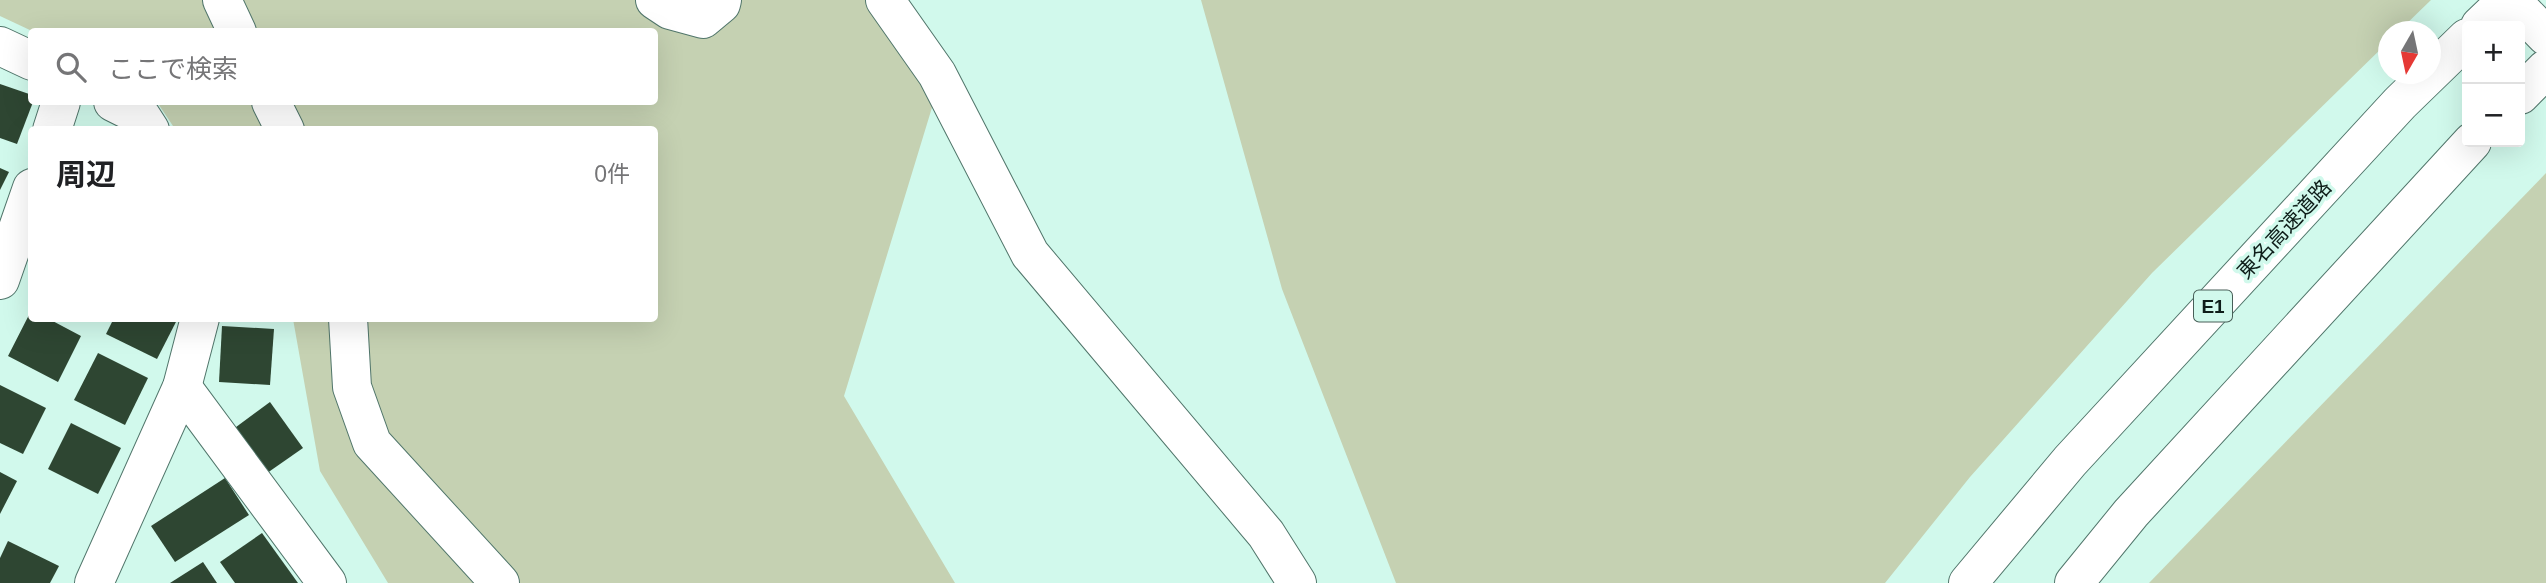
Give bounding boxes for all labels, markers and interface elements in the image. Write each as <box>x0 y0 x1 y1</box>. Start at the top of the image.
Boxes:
north arrow <box>2378 21 2441 84</box>
map controls <box>2462 21 2525 147</box>
button: + <box>2462 21 2525 84</box>
search box <box>28 28 658 105</box>
icon: search <box>52 48 90 86</box>
text: ここで検索 <box>108 54 238 84</box>
button: − <box>2462 84 2525 147</box>
text: 周辺 <box>56 158 116 191</box>
text: 0件 <box>594 161 630 187</box>
street label: 東名高速道路 <box>2233 175 2335 283</box>
road number: E1 <box>2194 290 2232 322</box>

